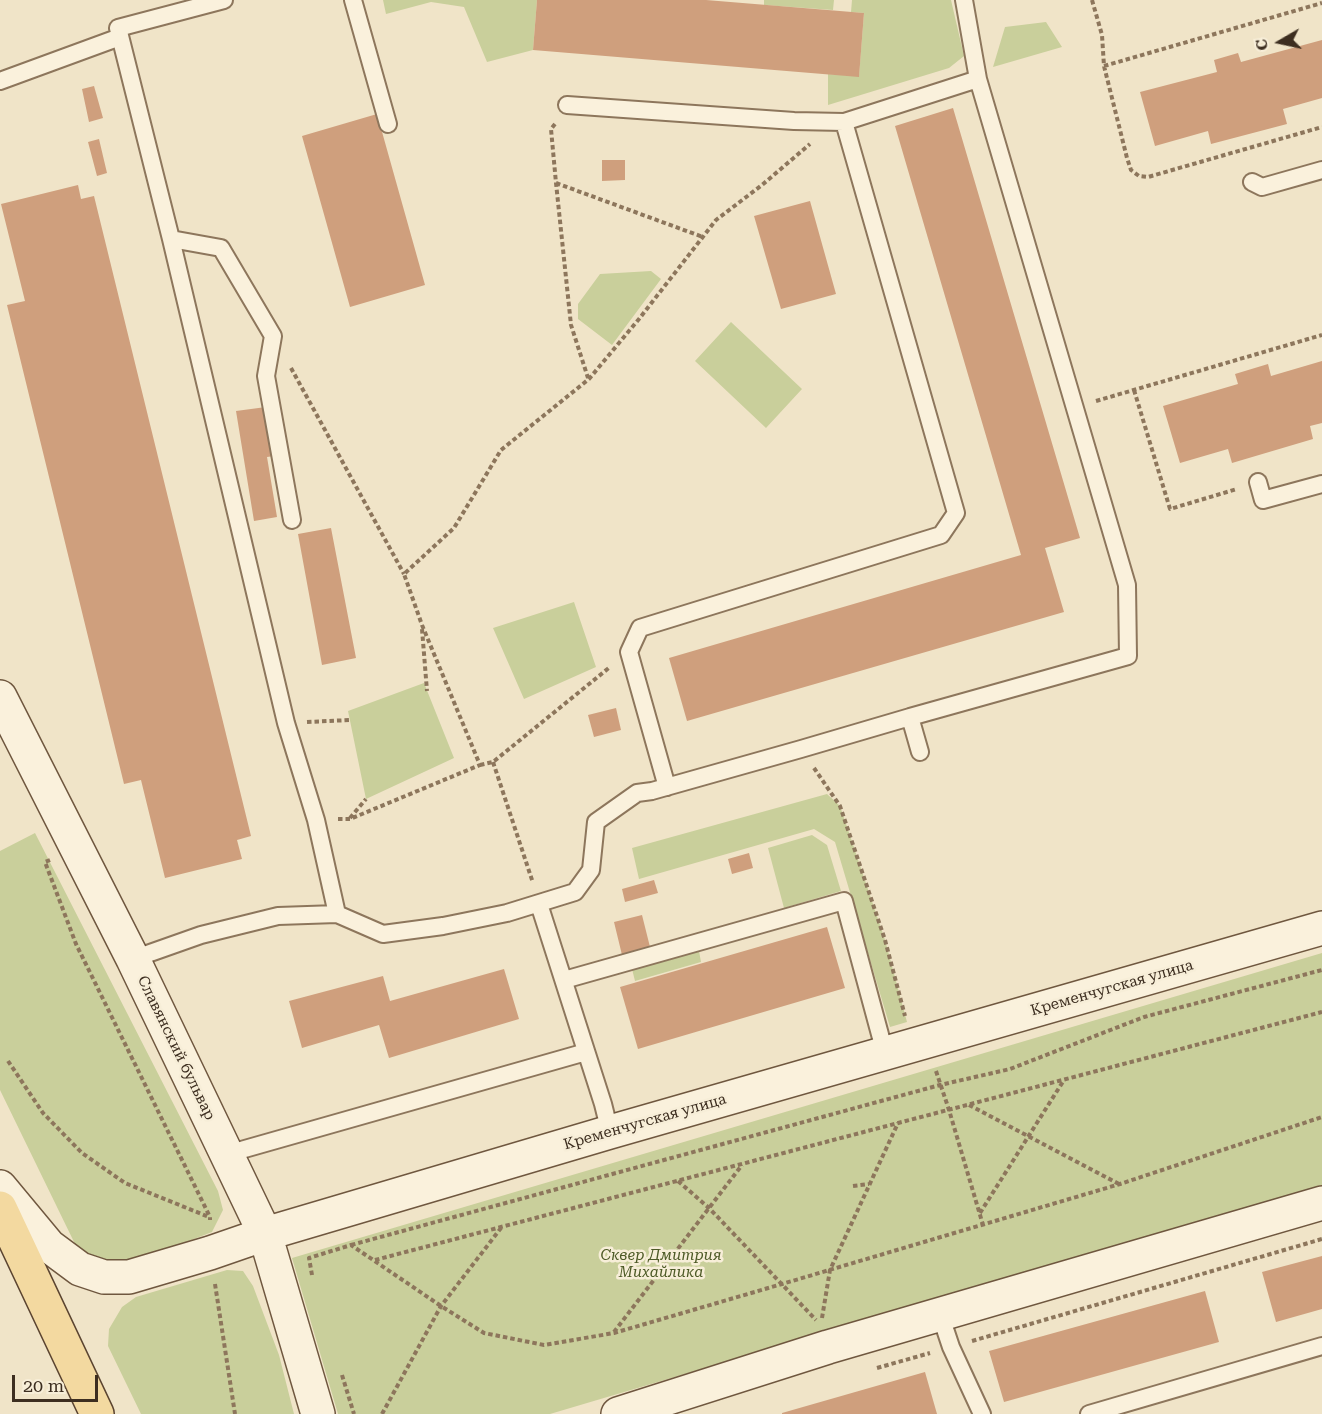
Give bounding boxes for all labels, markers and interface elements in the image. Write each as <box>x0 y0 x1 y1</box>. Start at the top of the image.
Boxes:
north arrow <box>1250 12 1310 72</box>
text: С <box>1251 38 1272 52</box>
street label: Кременчугская улица <box>1029 956 1195 1020</box>
street label: Славянский бульвар <box>133 973 219 1123</box>
street label: Кременчугская улица <box>562 1090 728 1154</box>
park label: Сквер Дмитрия Михайлика <box>601 1247 721 1282</box>
scale bar <box>15 1363 100 1401</box>
text: 20 m <box>23 1375 64 1396</box>

